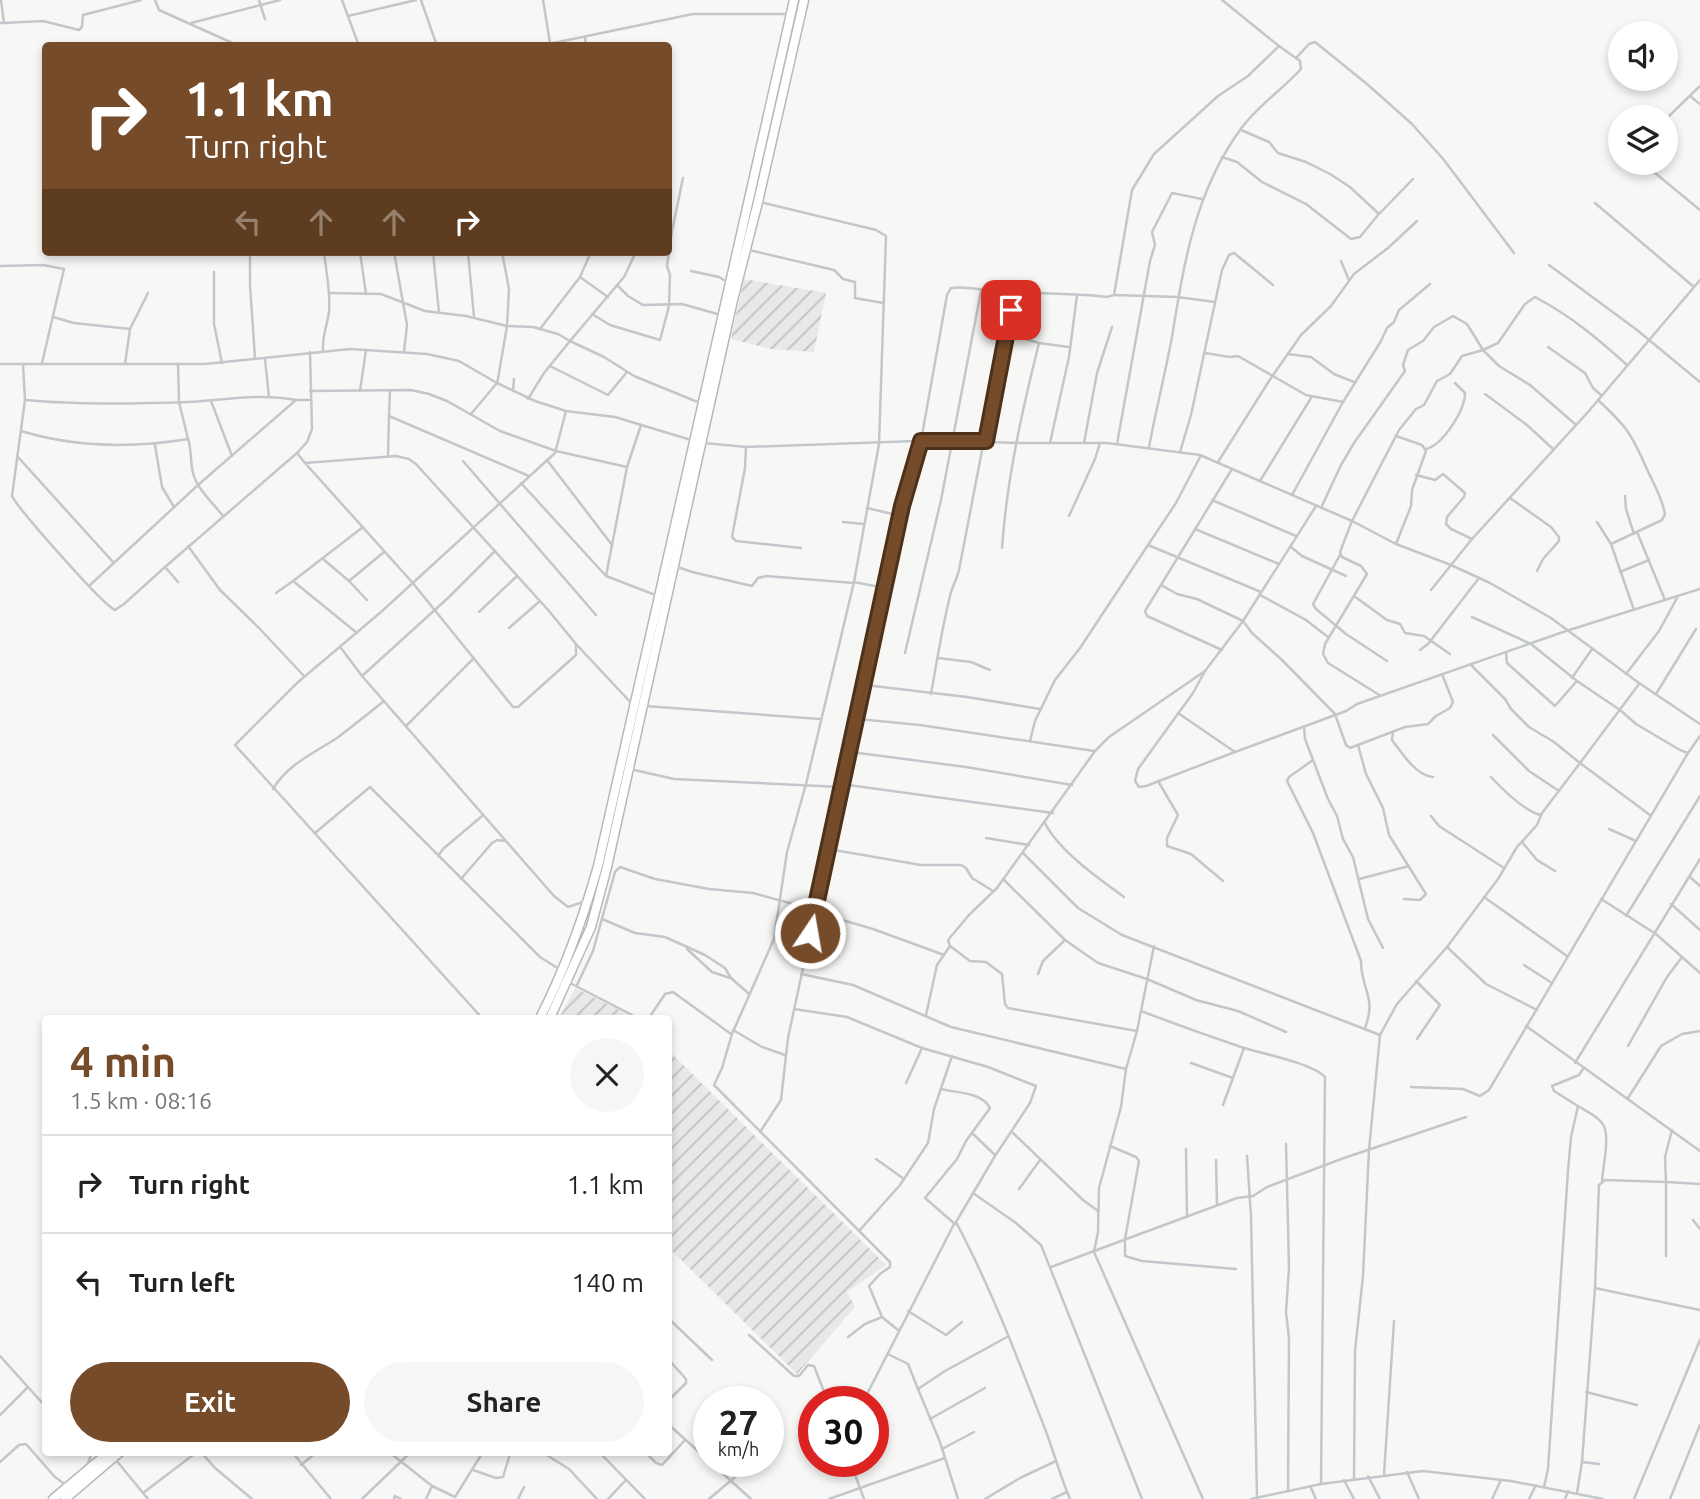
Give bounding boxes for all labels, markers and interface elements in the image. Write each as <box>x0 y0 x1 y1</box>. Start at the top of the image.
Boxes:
map controls <box>1608 21 1678 175</box>
button: sound <box>1608 21 1678 91</box>
icon: right <box>70 70 161 161</box>
text: 1.1 km <box>185 70 334 125</box>
button: layers <box>1608 105 1678 175</box>
text: Turn right <box>185 128 327 164</box>
icon: left <box>229 203 267 241</box>
icon: ahead <box>302 203 340 241</box>
icon: ahead <box>375 203 413 241</box>
icon: right <box>448 203 486 241</box>
pin <box>981 280 1041 340</box>
icon: arrive <box>992 291 1030 329</box>
position arrow <box>773 896 847 970</box>
text: 4 min <box>70 1038 176 1085</box>
button: close <box>570 1038 644 1112</box>
text: 1.5 km · 08:16 <box>70 1088 212 1113</box>
icon: right <box>70 1165 108 1203</box>
text: Turn right <box>129 1170 250 1199</box>
text: 1.1 km <box>567 1170 644 1199</box>
icon: left <box>70 1263 108 1301</box>
text: Turn left <box>129 1268 235 1297</box>
text: 140 m <box>572 1268 644 1297</box>
button: Exit <box>70 1362 350 1442</box>
button: Share <box>364 1362 644 1442</box>
speed limit sign: 30 <box>798 1386 889 1477</box>
text: 27 <box>719 1402 758 1442</box>
text: km/h <box>718 1439 759 1459</box>

